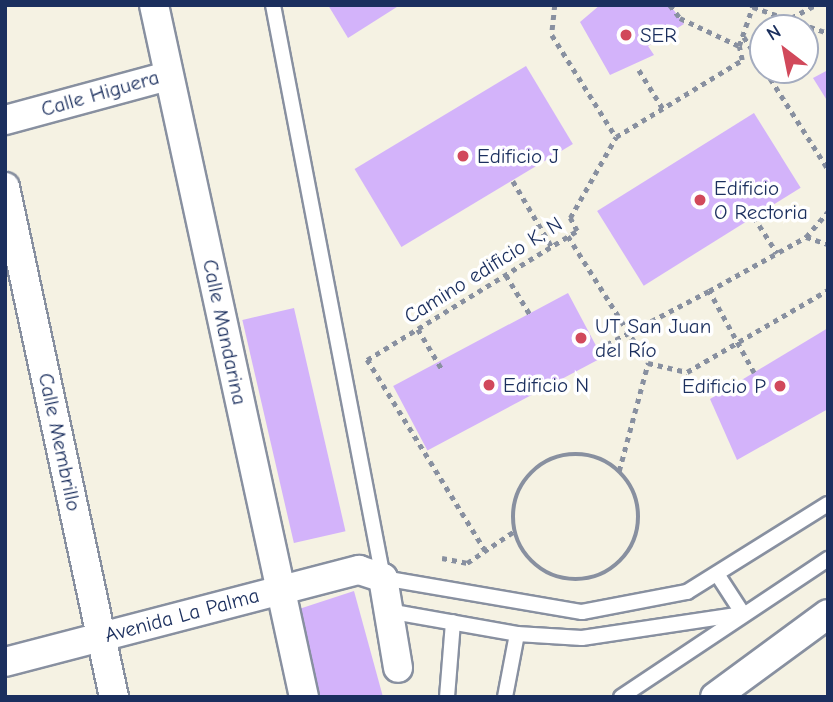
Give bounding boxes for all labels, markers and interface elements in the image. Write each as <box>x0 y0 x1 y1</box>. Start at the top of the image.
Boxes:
north arrow <box>749 14 819 84</box>
text: N <box>763 20 785 46</box>
place label: SER <box>640 22 677 48</box>
marker: SER <box>618 27 634 43</box>
street label: Calle Higuera <box>38 64 162 122</box>
place label: Edificio J <box>477 143 559 169</box>
marker: Edificio J <box>455 148 471 164</box>
place label: Edificio O Rectoria <box>714 175 808 225</box>
marker: Edificio O Rectoria <box>692 192 708 208</box>
street label: Camino edificio K, N <box>399 211 567 329</box>
street label: Calle Mandarina <box>197 257 253 407</box>
place label: UT San Juan del Río <box>595 313 711 363</box>
marker: UT San Juan del Río <box>573 330 589 346</box>
street label: Calle Membrillo <box>33 371 87 513</box>
place label: Edificio N <box>503 372 589 398</box>
place label: Edificio P <box>682 373 766 399</box>
marker: Edificio N <box>481 377 497 393</box>
marker: Edificio P <box>772 378 788 394</box>
street label: Avenida La Palma <box>102 582 262 648</box>

